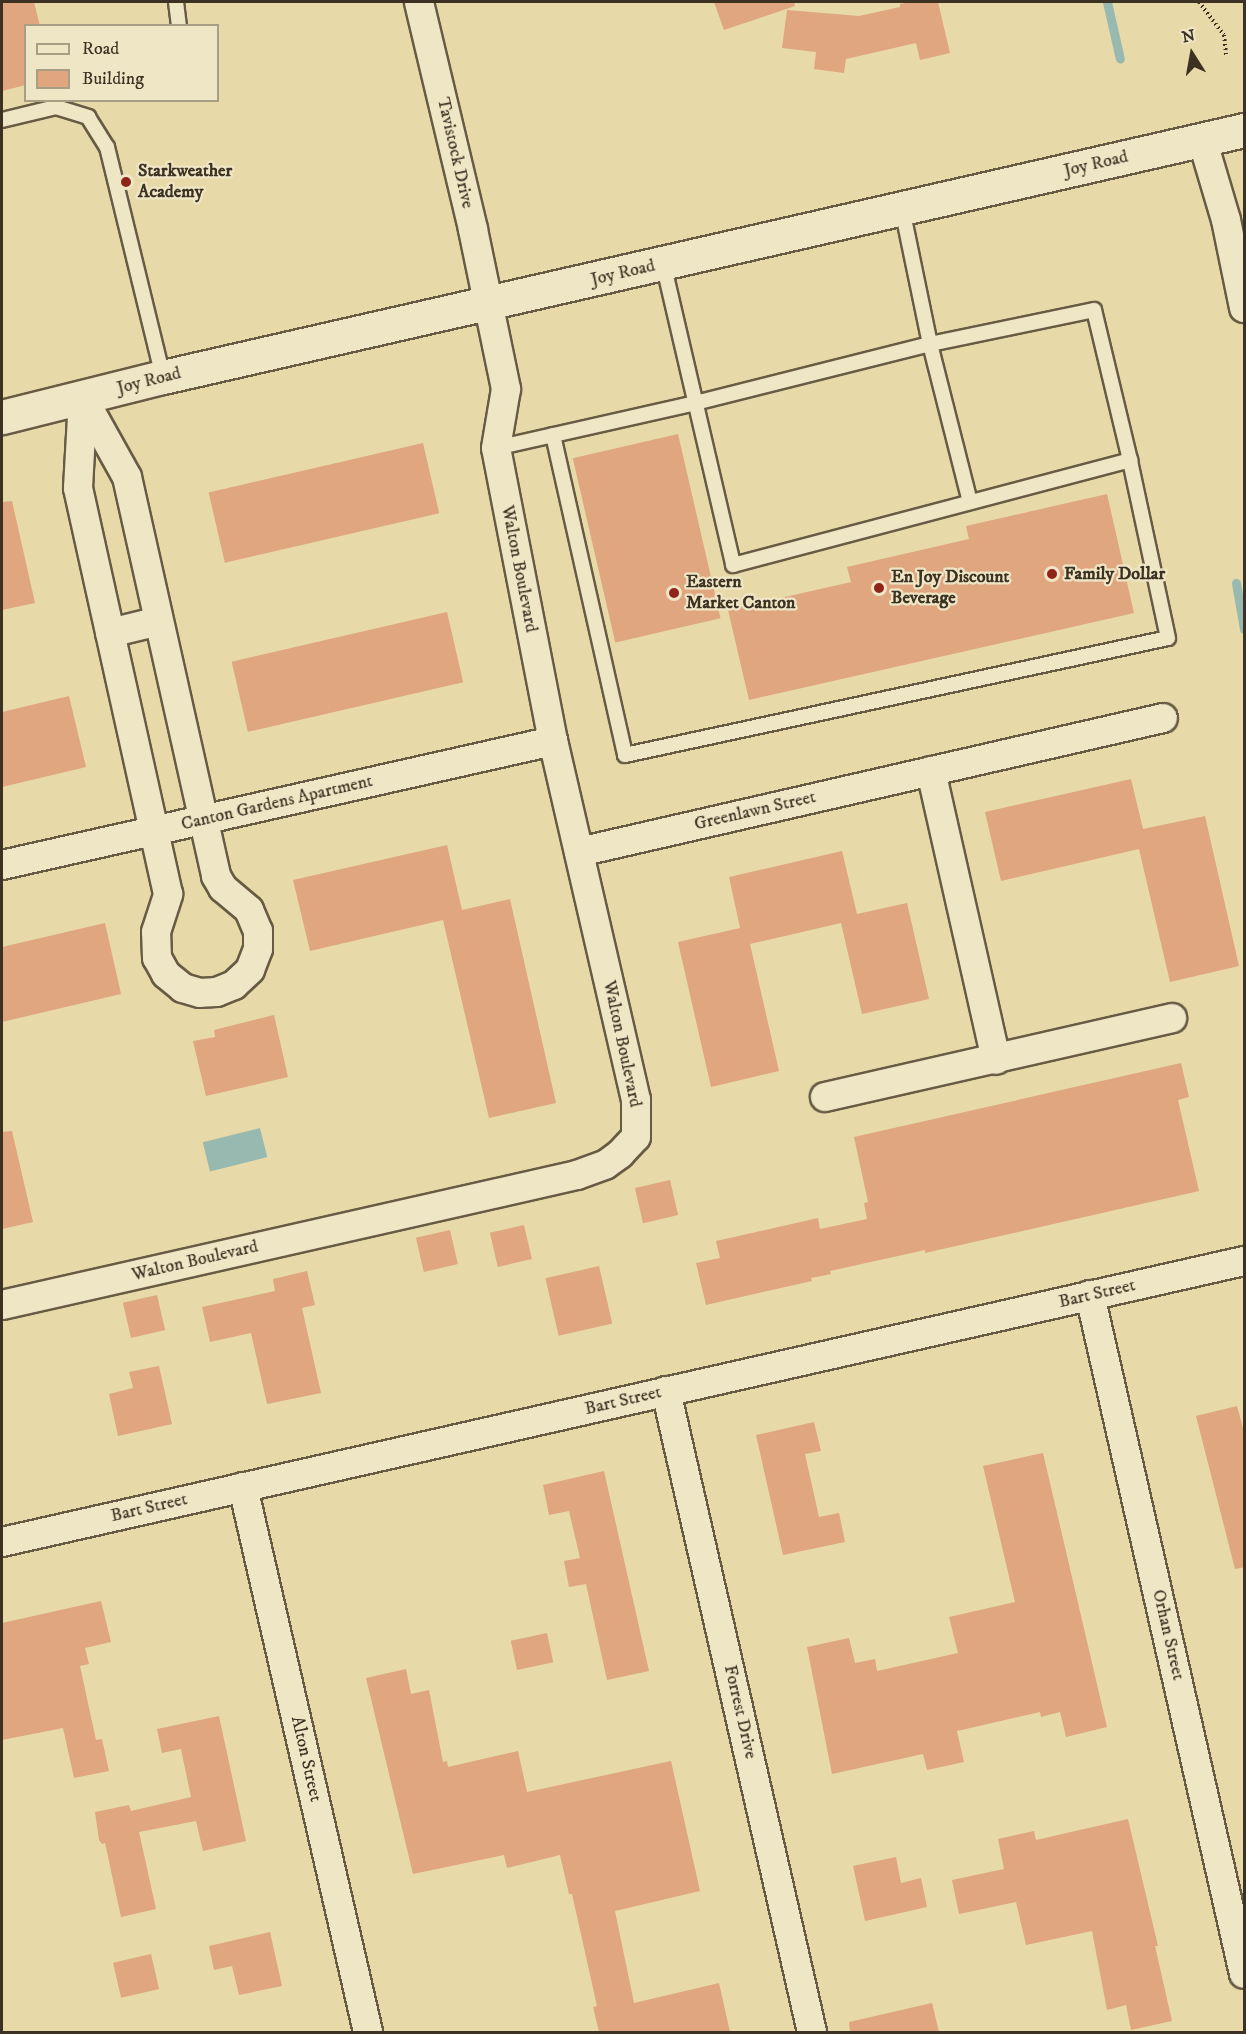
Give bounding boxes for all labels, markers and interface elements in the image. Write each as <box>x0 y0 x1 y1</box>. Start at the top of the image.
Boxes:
legend <box>24 24 219 102</box>
north arrow <box>1162 24 1222 84</box>
text: N <box>1180 25 1197 47</box>
text: Road <box>82 38 119 60</box>
text: Building <box>82 68 144 90</box>
street label: Tavistock Drive <box>432 95 478 211</box>
street label: Joy Road <box>1062 146 1130 182</box>
place label: Starkweather Academy <box>138 161 232 204</box>
marker: Starkweather Academy <box>119 175 133 189</box>
street label: Joy Road <box>589 255 657 291</box>
street label: Joy Road <box>115 363 183 399</box>
street label: Walton Boulevard <box>496 504 542 634</box>
place label: Family Dollar <box>1064 563 1165 585</box>
place label: En Joy Discount Beverage <box>891 567 1009 610</box>
marker: Family Dollar <box>1045 567 1059 581</box>
place label: Eastern Market Canton <box>686 572 795 614</box>
marker: En Joy Discount Beverage <box>872 581 886 595</box>
marker: Eastern Market Canton <box>667 586 681 600</box>
street label: Canton Gardens Apartment <box>179 770 375 836</box>
street label: Greenlawn Street <box>692 787 818 835</box>
street label: Walton Boulevard <box>598 979 646 1109</box>
street label: Walton Boulevard <box>130 1236 260 1286</box>
street label: Bart Street <box>1057 1275 1137 1313</box>
street label: Bart Street <box>583 1382 663 1420</box>
street label: Bart Street <box>109 1489 189 1527</box>
street label: Orhan Street <box>1147 1588 1189 1682</box>
street label: Forrest Drive <box>719 1663 761 1761</box>
street label: Alton Street <box>286 1714 326 1804</box>

